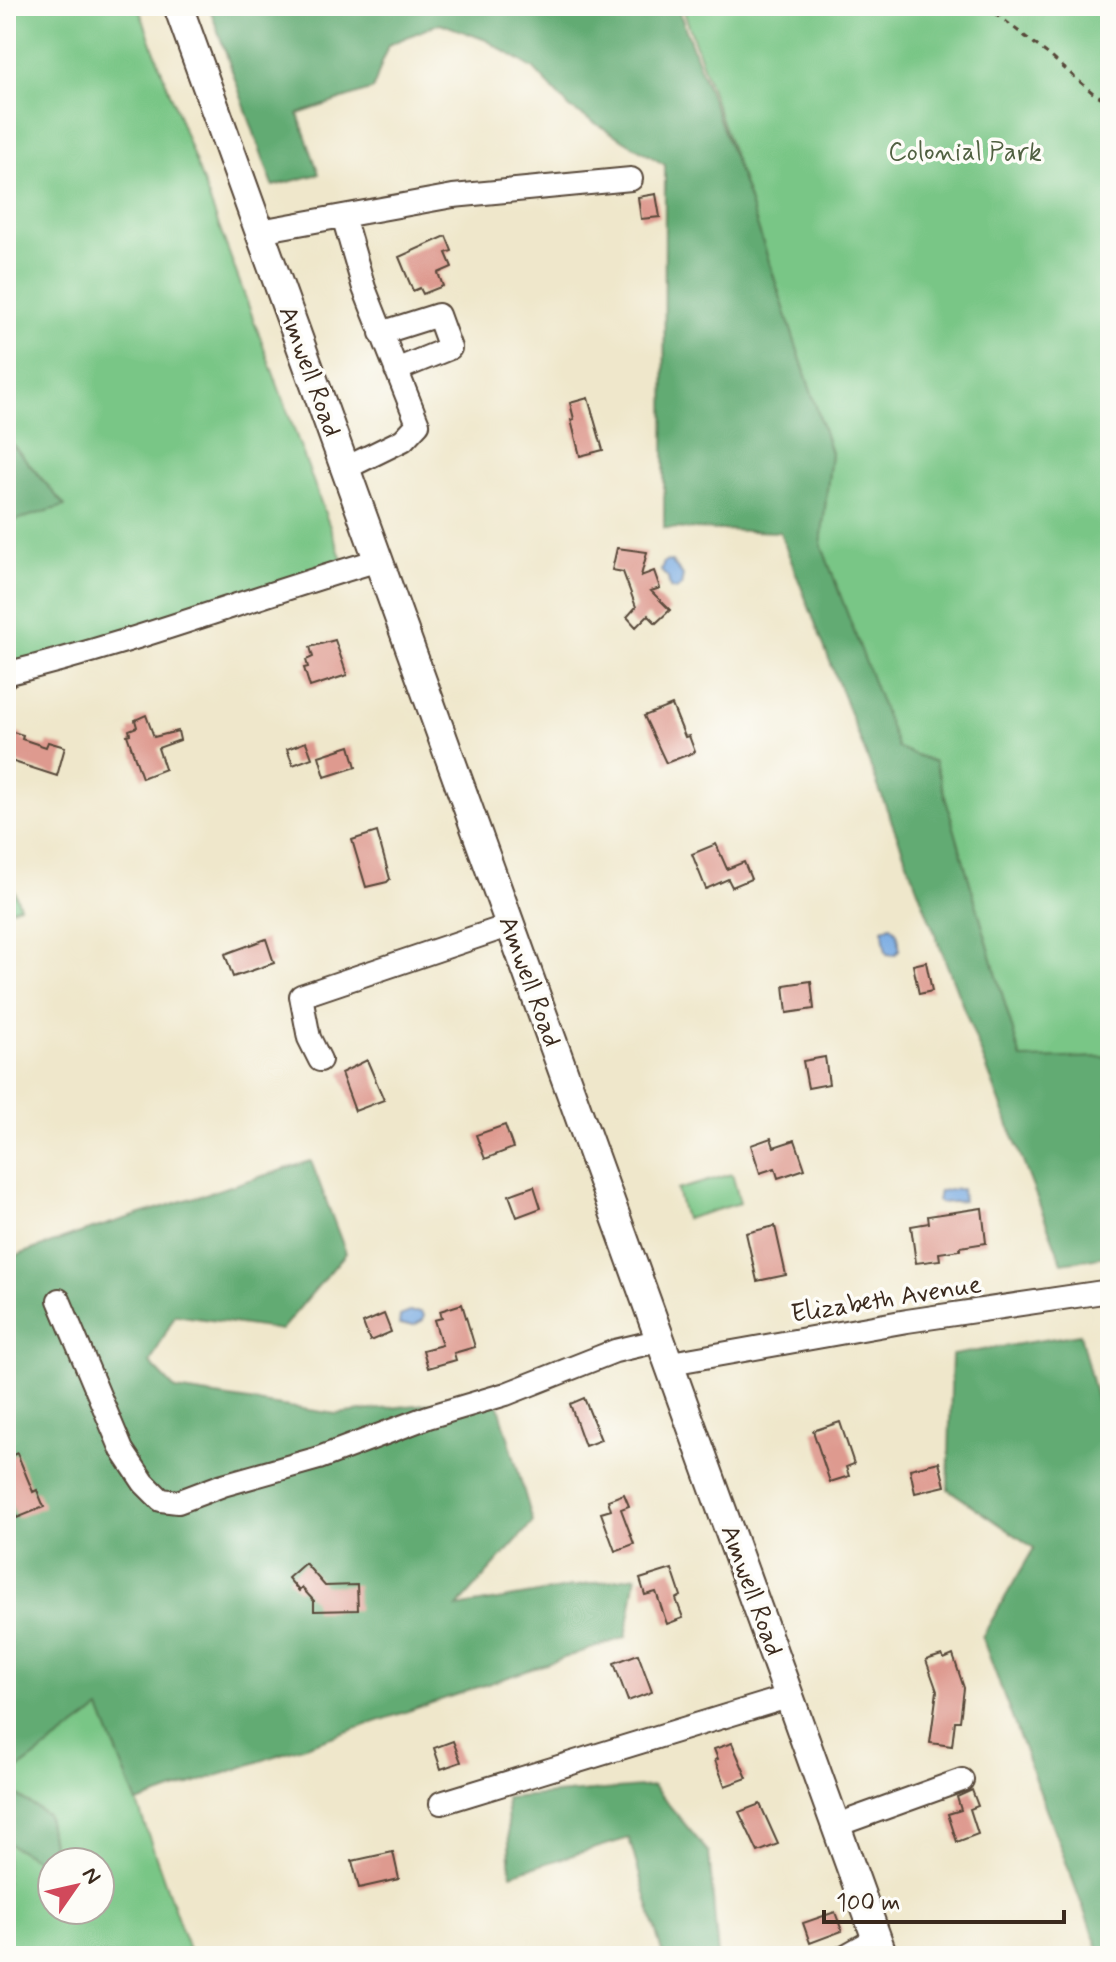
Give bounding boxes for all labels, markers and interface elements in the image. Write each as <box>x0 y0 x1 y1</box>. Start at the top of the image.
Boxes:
park label: Colonial Park <box>888 136 1042 170</box>
street label: Amwell Road <box>270 301 349 442</box>
street label: Amwell Road <box>490 911 569 1052</box>
street label: Elizabeth Avenue <box>789 1268 984 1332</box>
street label: Amwell Road <box>712 1520 791 1661</box>
north arrow <box>36 1846 116 1926</box>
text: N <box>75 1862 107 1890</box>
scale bar <box>824 1874 1064 1924</box>
text: 100 m <box>836 1888 900 1919</box>

